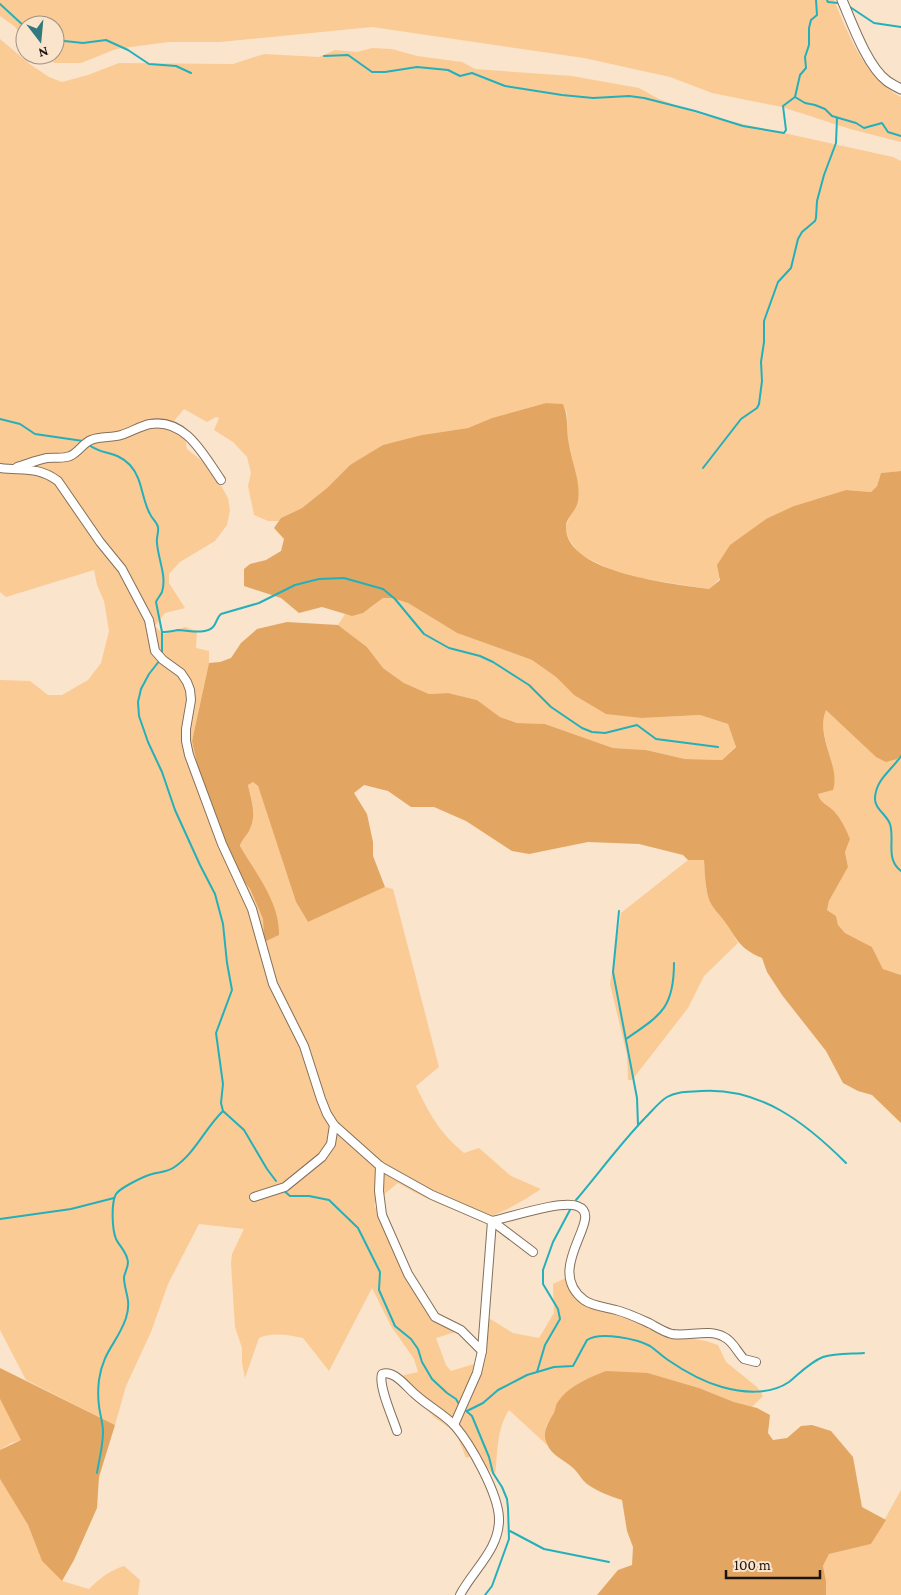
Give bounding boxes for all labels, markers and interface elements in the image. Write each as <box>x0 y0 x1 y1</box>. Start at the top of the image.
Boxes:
north arrow <box>15 15 65 65</box>
text: N <box>36 43 50 62</box>
scale bar <box>726 1548 820 1580</box>
text: 100 m <box>734 1557 771 1573</box>

